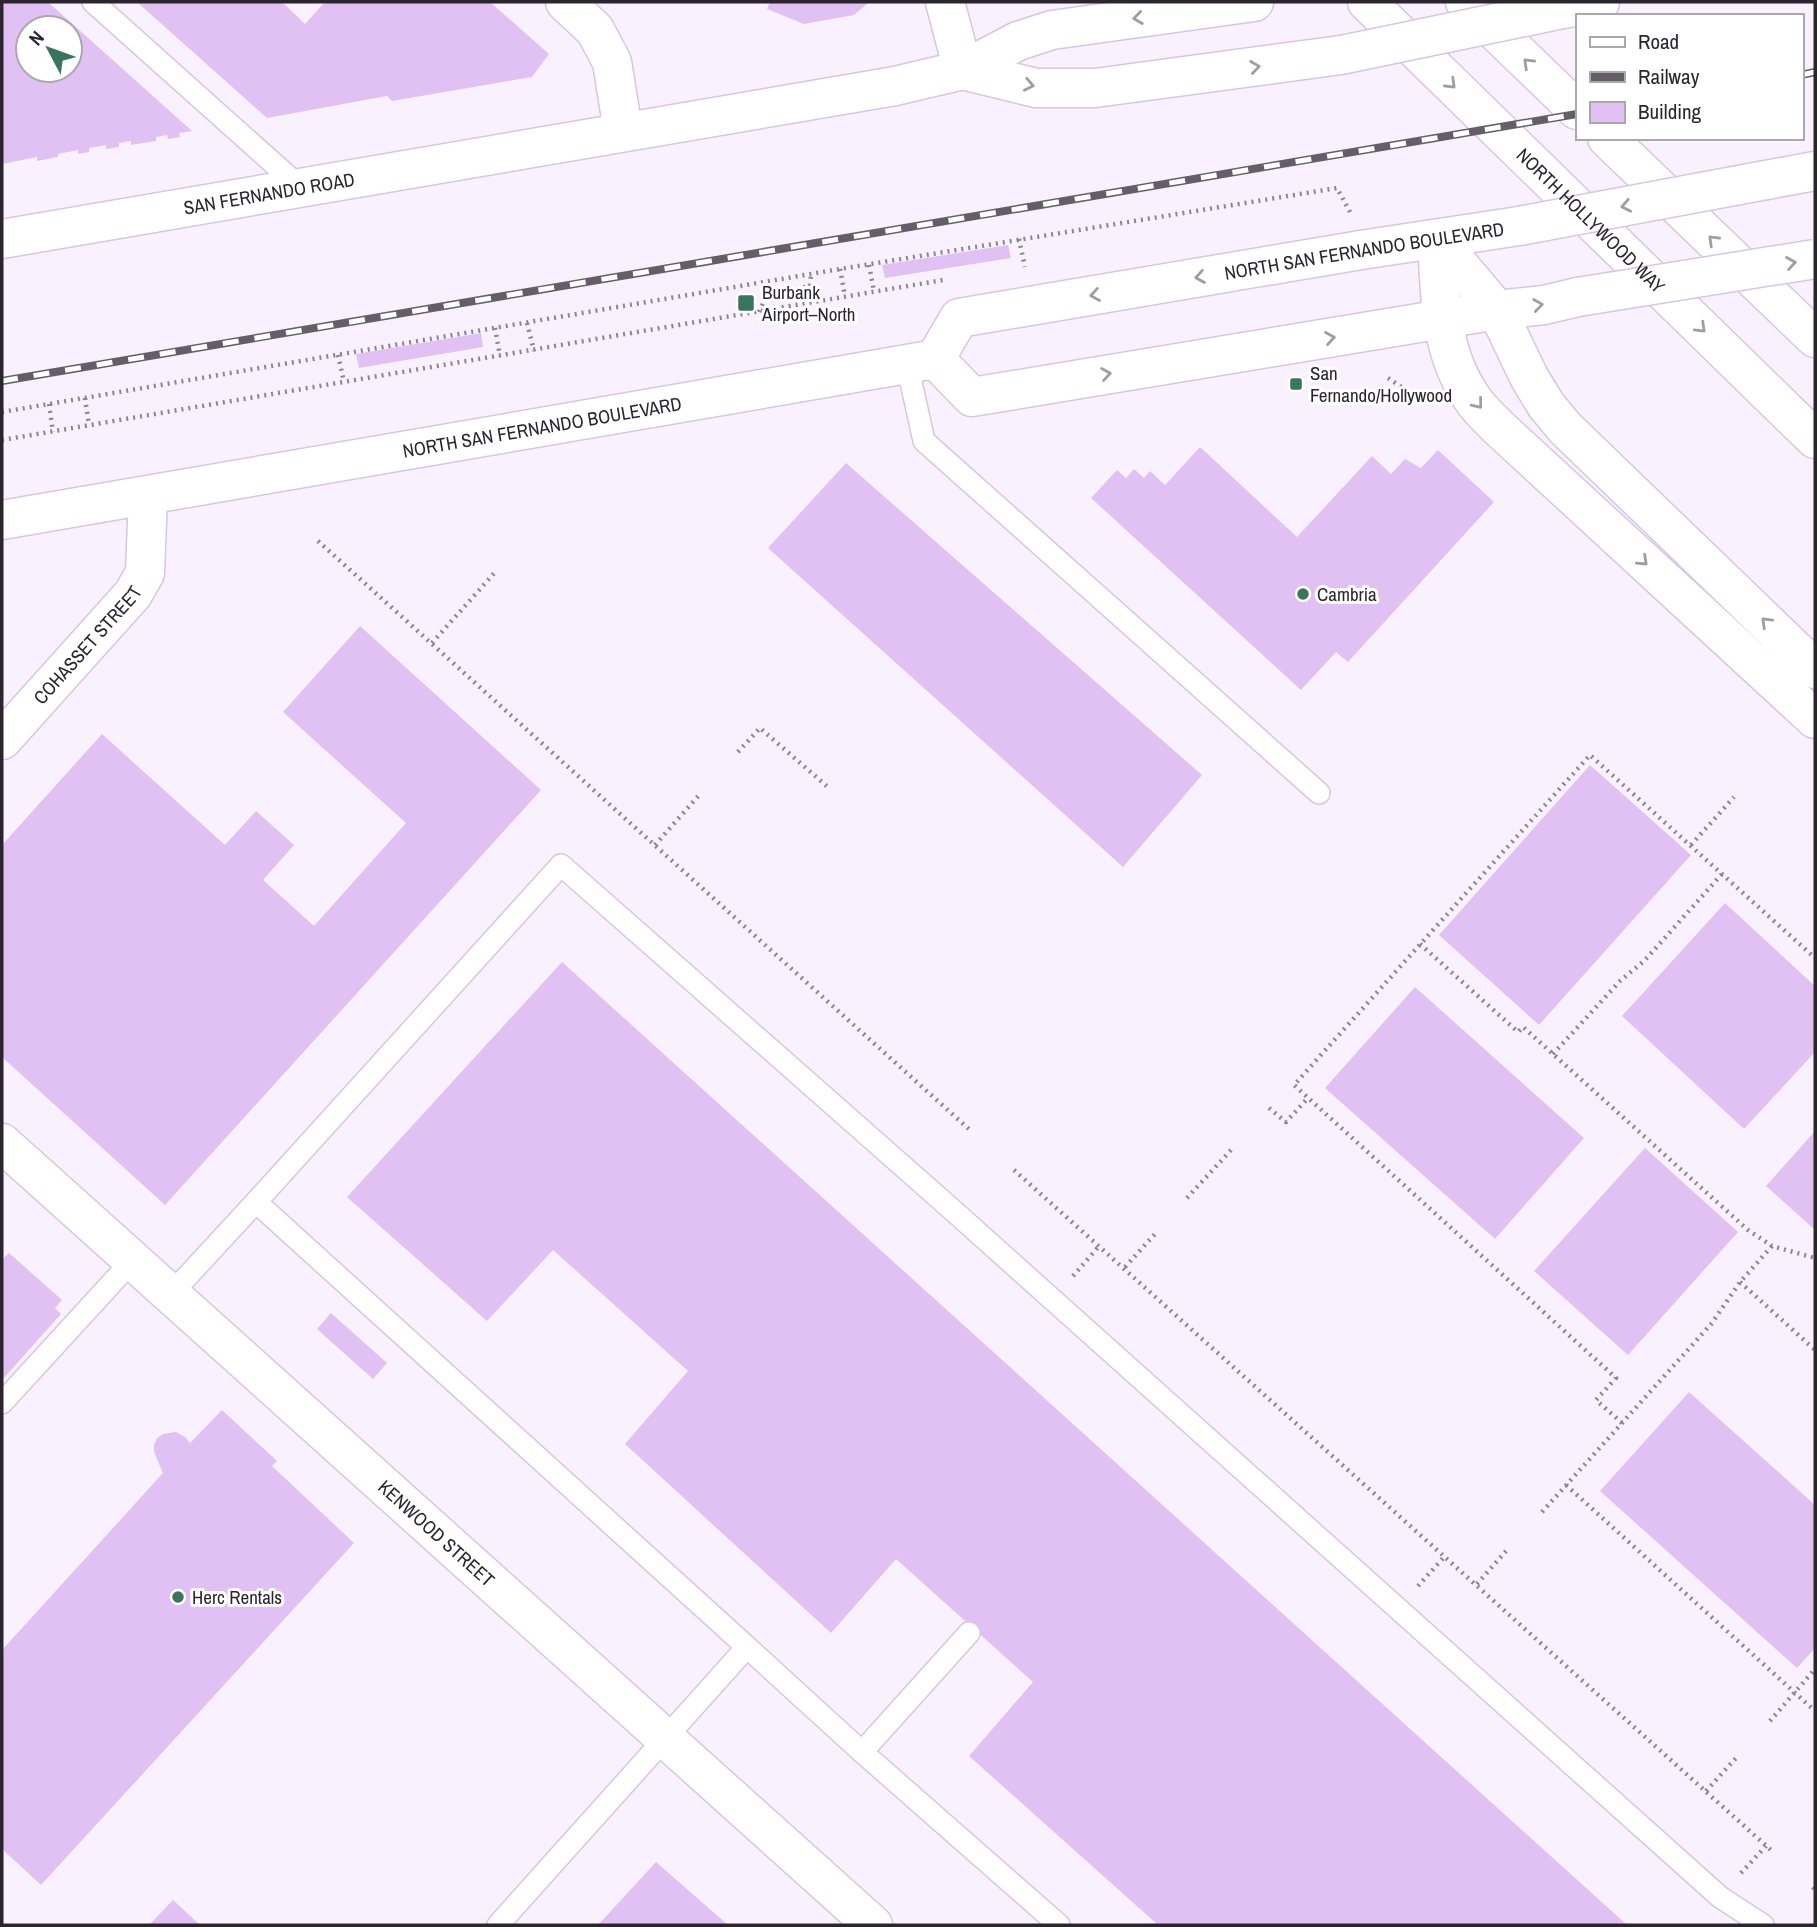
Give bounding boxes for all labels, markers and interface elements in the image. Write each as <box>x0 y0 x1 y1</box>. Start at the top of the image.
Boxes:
one-way arrow <box>1132 10 1143 25</box>
north arrow <box>14 14 84 84</box>
legend <box>1576 14 1803 140</box>
text: N <box>23 25 50 51</box>
text: Road <box>1638 27 1679 56</box>
one-way arrow <box>1523 58 1536 71</box>
one-way arrow <box>1249 59 1261 74</box>
text: Railway <box>1638 62 1700 91</box>
one-way arrow <box>1442 75 1455 88</box>
one-way arrow <box>1023 77 1035 92</box>
text: Building <box>1638 97 1702 126</box>
street label: NORTH HOLLYWOOD WAY <box>1511 142 1671 299</box>
street label: SAN FERNANDO ROAD <box>182 166 357 221</box>
one-way arrow <box>1620 198 1632 213</box>
street label: NORTH SAN FERNANDO BOULEVARD <box>1222 215 1506 286</box>
one-way arrow <box>1708 236 1721 249</box>
one-way arrow <box>1785 256 1797 271</box>
one-way arrow <box>1194 269 1206 284</box>
place label: Burbank Airport–North <box>761 279 856 327</box>
one-way arrow <box>1089 287 1101 302</box>
marker: Burbank Airport–North <box>736 293 756 313</box>
one-way arrow <box>1532 298 1544 313</box>
one-way arrow <box>1693 320 1705 332</box>
one-way arrow <box>1324 331 1336 346</box>
place label: San Fernando/Hollywood <box>1310 360 1452 408</box>
one-way arrow <box>1100 367 1112 382</box>
marker: San Fernando/Hollywood <box>1288 376 1304 392</box>
street label: NORTH SAN FERNANDO BOULEVARD <box>401 390 684 464</box>
one-way arrow <box>1469 397 1482 409</box>
one-way arrow <box>1635 552 1648 565</box>
street label: COHASSET STREET <box>27 581 148 710</box>
place label: Cambria <box>1317 581 1377 607</box>
marker: Cambria <box>1295 586 1311 602</box>
one-way arrow <box>1761 617 1774 630</box>
street label: KENWOOD STREET <box>373 1474 501 1593</box>
place label: Herc Rentals <box>192 1584 282 1610</box>
marker: Herc Rentals <box>170 1589 186 1605</box>

